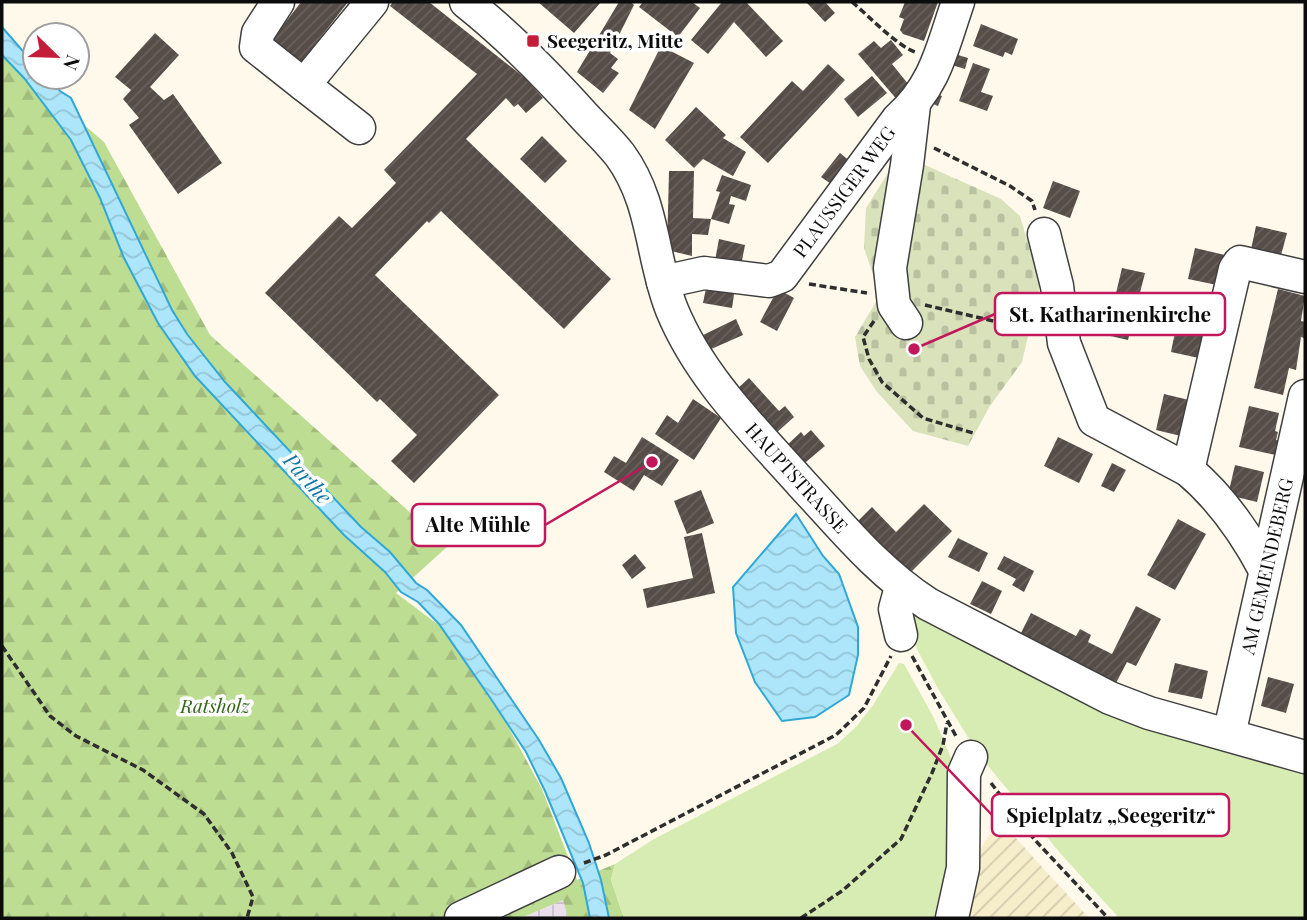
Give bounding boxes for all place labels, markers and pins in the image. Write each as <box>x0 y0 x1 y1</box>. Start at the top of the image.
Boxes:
place label: Seegeritz, Mitte <box>547 27 683 53</box>
marker: Seegeritz, Mitte <box>525 33 541 49</box>
callout: St. Katharinenkirche <box>995 293 1225 335</box>
callout: Alte Mühle <box>412 504 545 546</box>
callout: Spielplatz „Seegeritz“ <box>992 794 1229 836</box>

